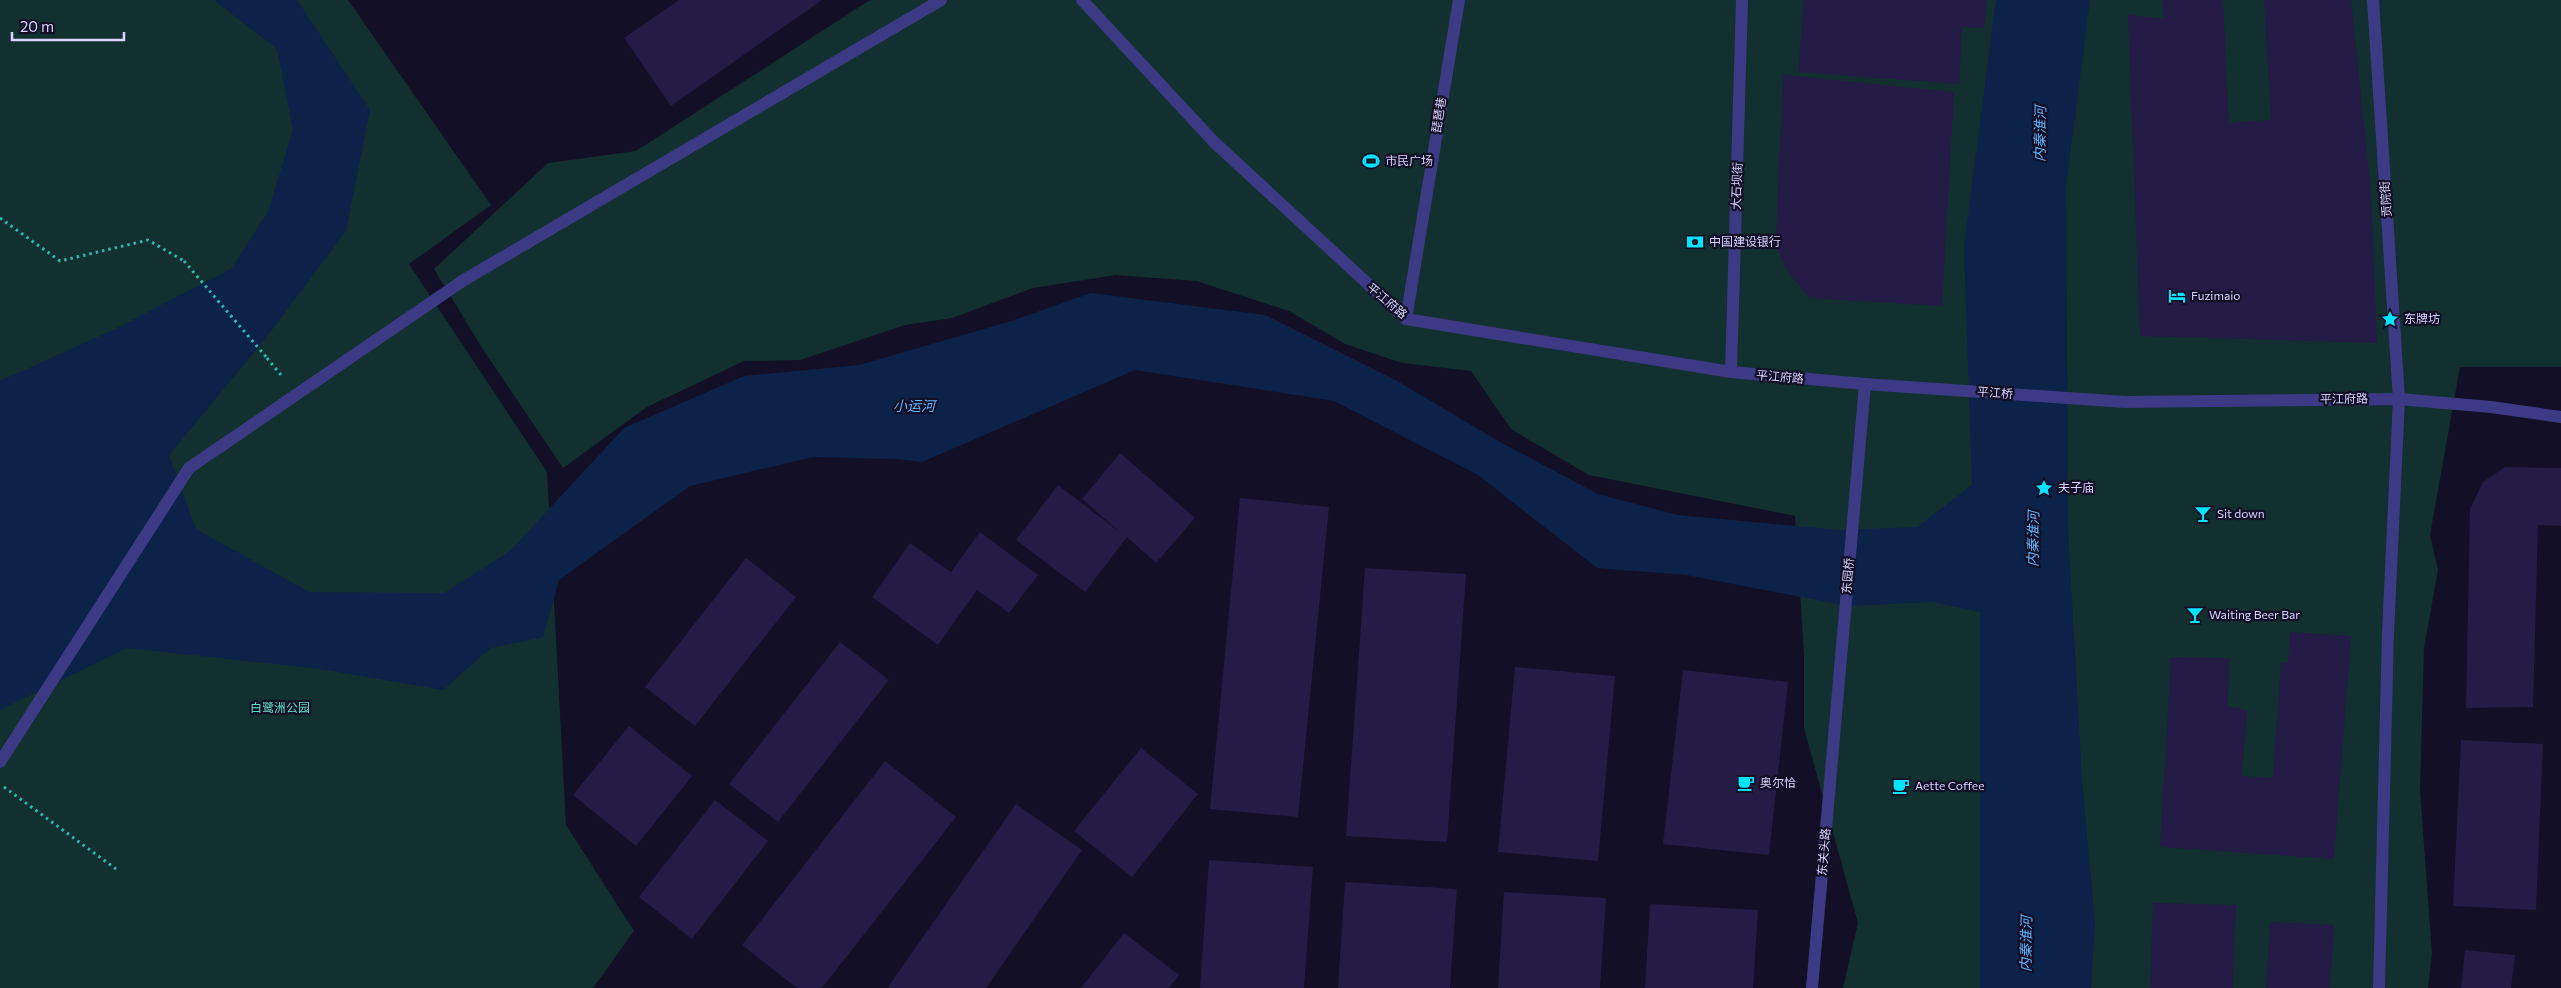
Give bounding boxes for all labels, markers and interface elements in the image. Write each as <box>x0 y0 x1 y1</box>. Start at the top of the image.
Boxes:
scale bar <box>12 10 125 42</box>
text: 20 m <box>20 17 54 35</box>
street label: 琵琶巷 <box>1428 96 1448 134</box>
water label: 内秦淮河 <box>2031 103 2049 162</box>
sports icon: 市民广场 <box>1361 151 1381 171</box>
place label: 市民广场 <box>1385 153 1433 167</box>
street label: 大石坝街 <box>1728 162 1744 210</box>
street label: 贡院街 <box>2377 181 2393 218</box>
bank icon: 中国建设银行 <box>1685 232 1705 252</box>
place label: 中国建设银行 <box>1709 234 1781 248</box>
street label: 平江府路 <box>1365 279 1411 321</box>
hotel icon: Fuzimaio <box>2167 286 2187 306</box>
place label: Fuzimaio <box>2191 288 2240 302</box>
place icon: 东牌坊 <box>2380 309 2400 329</box>
place label: 东牌坊 <box>2404 311 2440 325</box>
street label: 平江府路 <box>1756 367 1805 385</box>
street label: 平江桥 <box>1977 384 2014 400</box>
street label: 平江府路 <box>2320 391 2368 405</box>
water label: 小运河 <box>893 397 938 414</box>
place icon: 夫子庙 <box>2034 478 2054 498</box>
place label: 夫子庙 <box>2058 480 2094 494</box>
bar icon: Sit down <box>2193 504 2213 524</box>
place label: Sit down <box>2217 506 2265 520</box>
water label: 内秦淮河 <box>2024 508 2042 567</box>
street label: 东园桥 <box>1838 557 1856 594</box>
bar icon: Waiting Beer Bar <box>2185 605 2205 625</box>
place label: Waiting Beer Bar <box>2209 607 2300 621</box>
park label: 白鹭洲公园 <box>250 700 310 714</box>
cafe icon: 奥尔恰 <box>1736 773 1756 793</box>
place label: 奥尔恰 <box>1760 775 1796 789</box>
cafe icon: Aette Coffee <box>1891 776 1911 796</box>
place label: Aette Coffee <box>1915 778 1985 792</box>
street label: 东关头路 <box>1814 827 1832 876</box>
water label: 内秦淮河 <box>2017 913 2035 972</box>

